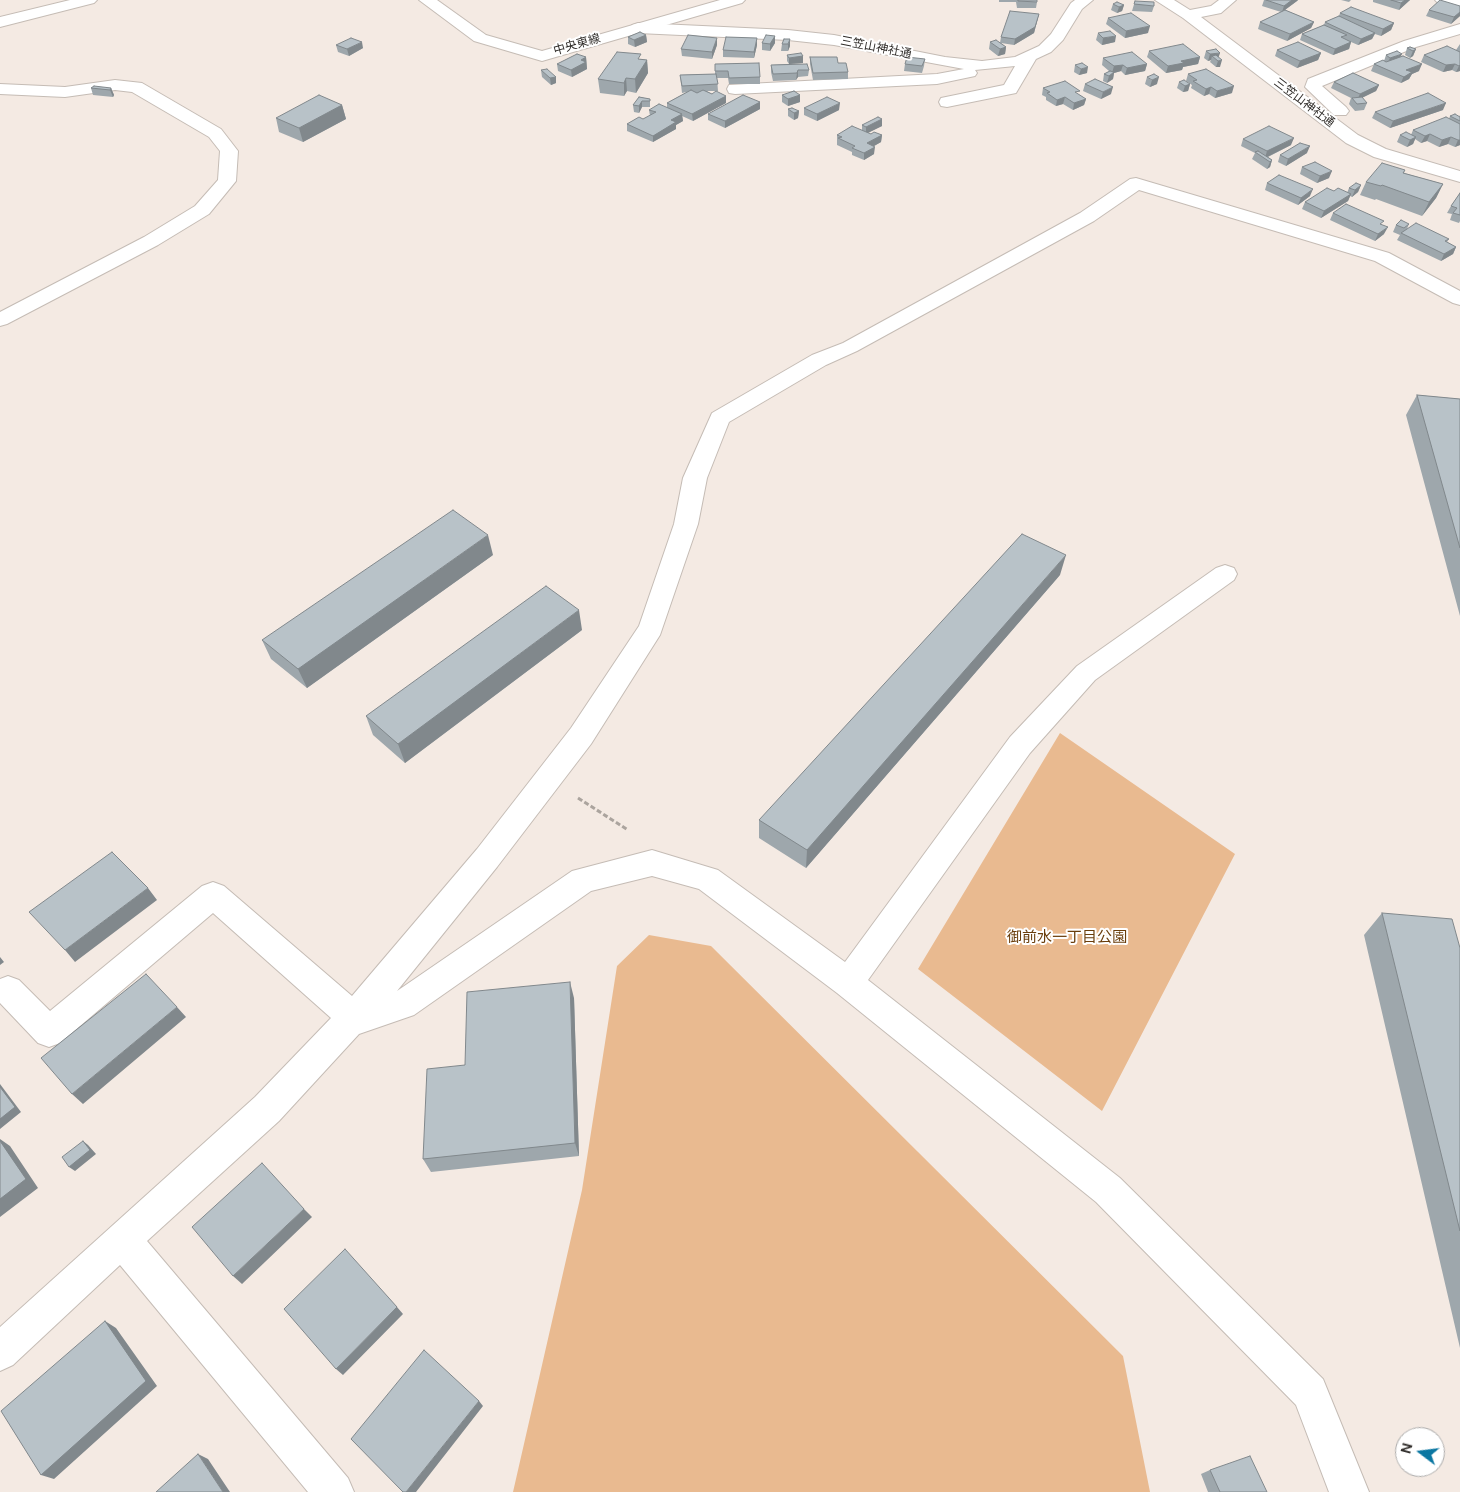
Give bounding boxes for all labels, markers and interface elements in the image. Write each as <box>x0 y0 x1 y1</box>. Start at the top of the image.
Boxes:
street label: 中央東線 <box>552 31 602 59</box>
street label: 三笠山神社通 <box>839 34 913 62</box>
street label: 三笠山神社通 <box>1271 76 1337 130</box>
park label: 御前水一丁目公園 <box>1007 929 1127 947</box>
north arrow <box>1395 1427 1445 1477</box>
text: N <box>1396 1441 1416 1456</box>

